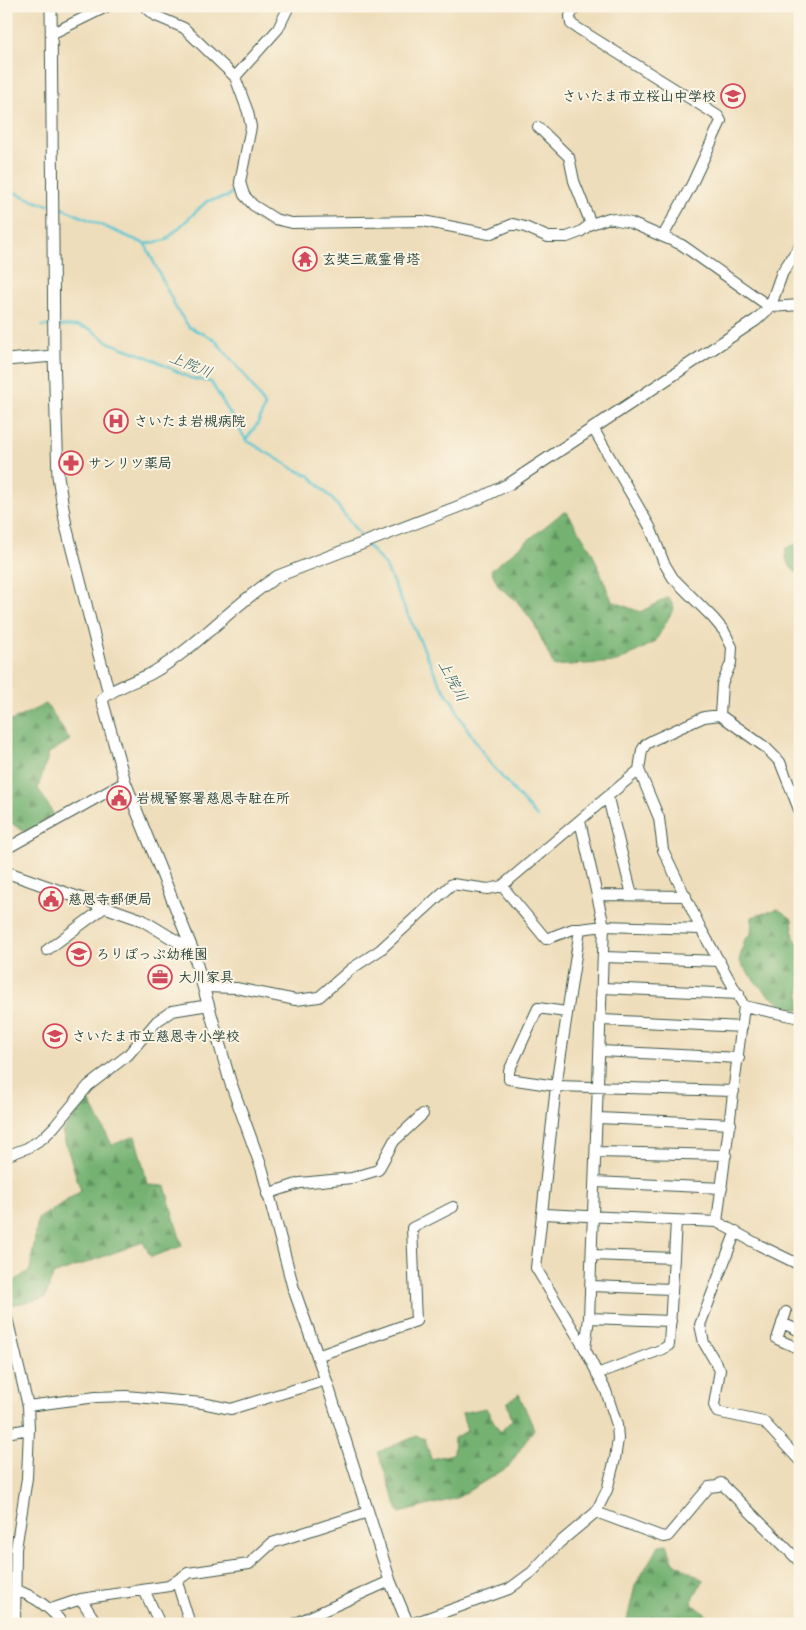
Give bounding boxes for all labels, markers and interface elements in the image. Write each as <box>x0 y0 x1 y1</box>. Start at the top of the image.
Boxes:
school or university icon: さいたま市立桜山中学校 <box>720 83 746 109</box>
place label: さいたま市立桜山中学校 <box>562 84 716 109</box>
temple icon: 玄奘三蔵霊骨塔 <box>292 246 318 272</box>
place label: 玄奘三蔵霊骨塔 <box>322 247 420 272</box>
water label: 上院川 <box>165 345 217 385</box>
hospital icon: さいたま岩槻病院 <box>103 408 129 434</box>
place label: さいたま岩槻病院 <box>134 409 246 434</box>
pharmacy icon: サンリツ薬局 <box>58 450 84 476</box>
place label: サンリツ薬局 <box>88 451 172 476</box>
water label: 上院川 <box>431 655 475 707</box>
public building icon: 岩槻警察署慈恩寺駐在所 <box>106 785 132 811</box>
place label: 岩槻警察署慈恩寺駐在所 <box>136 786 290 811</box>
public building icon: 慈恩寺郵便局 <box>38 886 64 912</box>
place label: 慈恩寺郵便局 <box>68 887 152 912</box>
school or university icon: ろりぽっぷ幼稚園 <box>66 941 92 967</box>
place label: ろりぽっぷ幼稚園 <box>96 942 208 967</box>
office icon: 大川家具 <box>147 964 173 990</box>
place label: 大川家具 <box>178 965 234 990</box>
school or university icon: さいたま市立慈恩寺小学校 <box>42 1023 68 1049</box>
place label: さいたま市立慈恩寺小学校 <box>72 1024 240 1049</box>

